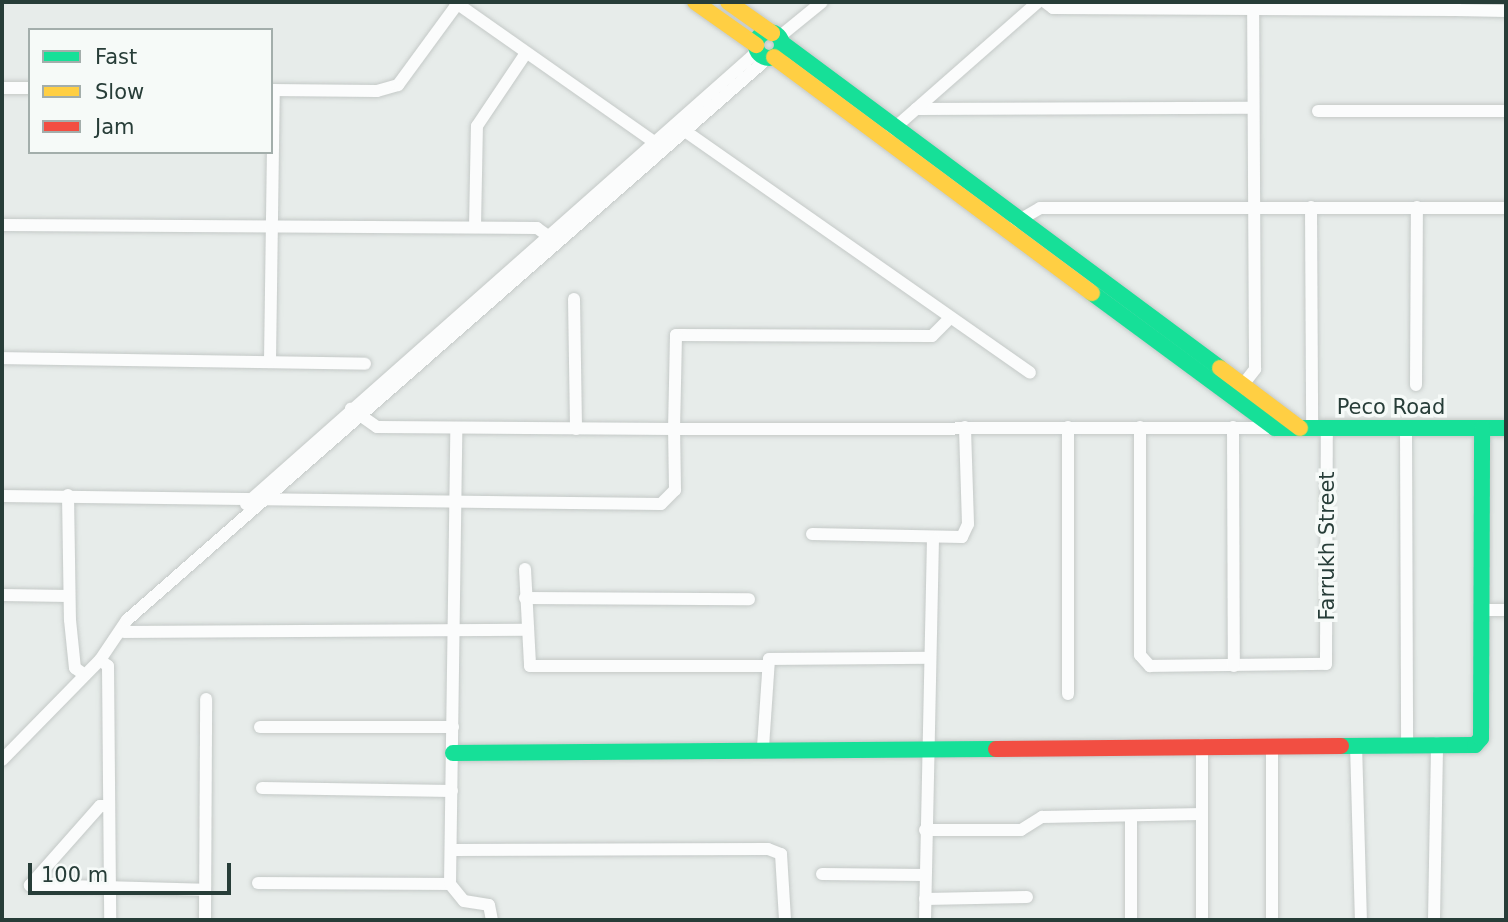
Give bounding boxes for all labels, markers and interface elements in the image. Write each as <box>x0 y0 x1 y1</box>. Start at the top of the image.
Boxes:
legend <box>28 28 273 154</box>
text: Fast <box>95 45 137 69</box>
text: Slow <box>95 80 144 104</box>
text: Jam <box>95 115 135 139</box>
street label: Peco Road <box>1337 394 1445 420</box>
street label: Farrukh Street <box>1314 471 1340 621</box>
scale bar <box>32 848 234 892</box>
text: 100 m <box>41 863 108 887</box>

